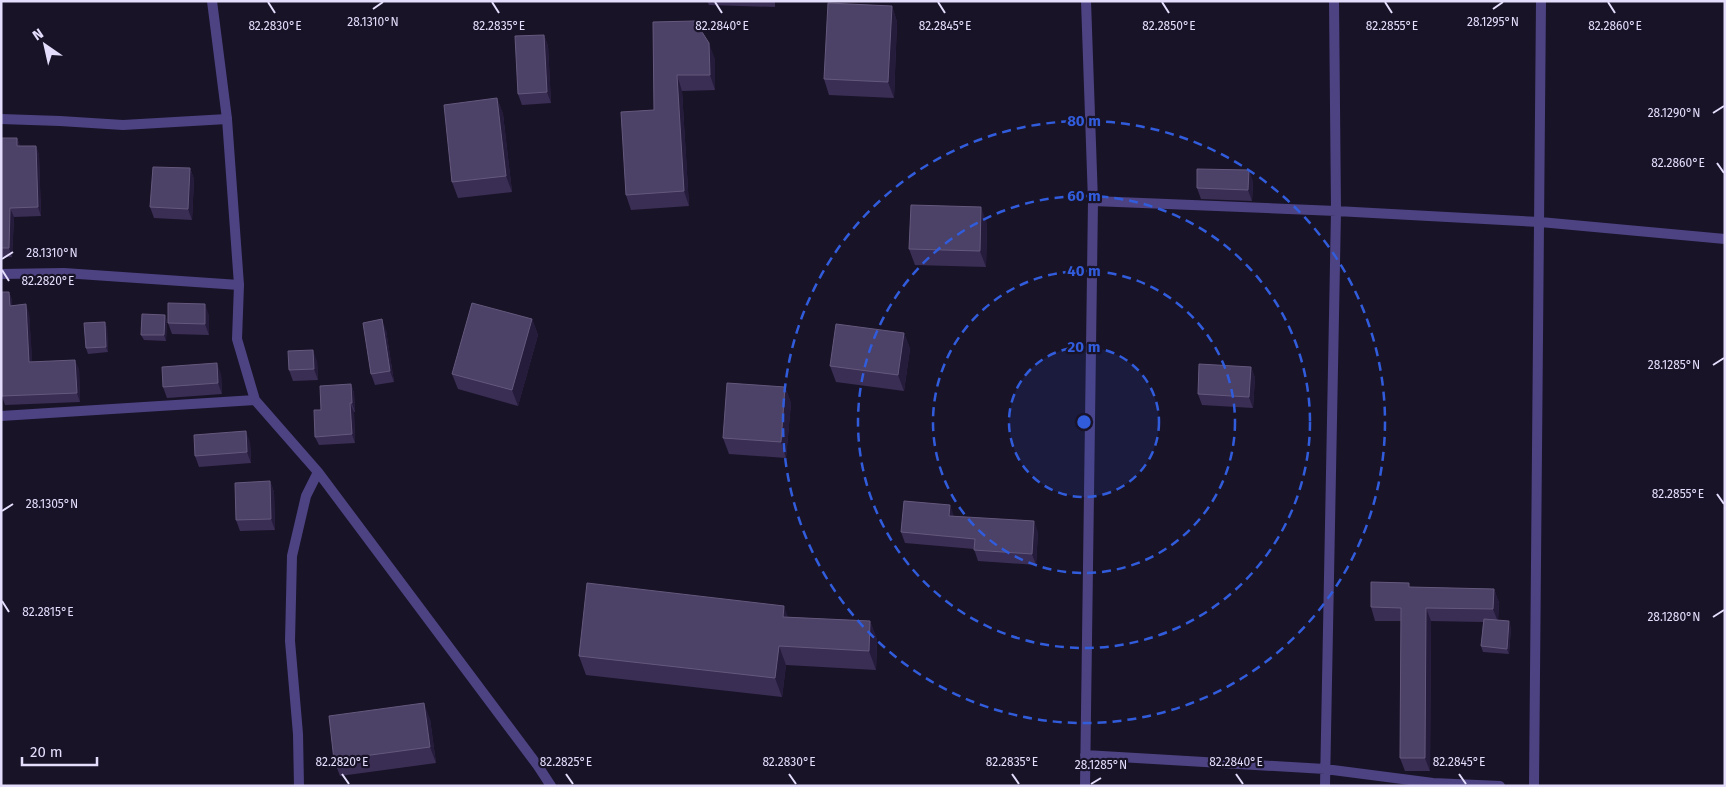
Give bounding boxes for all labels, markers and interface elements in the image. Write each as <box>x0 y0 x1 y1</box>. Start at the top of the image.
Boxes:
text: 28.1310°N <box>347 15 399 29</box>
text: 28.1295°N <box>1467 15 1519 29</box>
text: 82.2830°E <box>248 19 302 33</box>
text: 82.2835°E <box>473 19 525 33</box>
text: 82.2840°E <box>695 19 749 33</box>
text: 82.2845°E <box>919 19 971 33</box>
text: 82.2850°E <box>1142 19 1196 33</box>
text: 82.2855°E <box>1366 19 1418 33</box>
text: 82.2860°E <box>1588 19 1642 33</box>
north arrow <box>20 20 70 70</box>
text: N <box>29 25 47 44</box>
text: 28.1290°N <box>1648 106 1700 120</box>
text: 80 m <box>1067 112 1101 130</box>
text: 82.2860°E <box>1651 156 1705 170</box>
text: 60 m <box>1067 187 1101 205</box>
text: 28.1310°N <box>26 246 78 260</box>
text: 40 m <box>1067 262 1101 280</box>
text: 82.2820°E <box>21 274 75 288</box>
text: 20 m <box>1068 338 1100 356</box>
text: 28.1285°N <box>1648 358 1700 372</box>
centre of rings <box>1075 413 1093 431</box>
text: 82.2855°E <box>1652 487 1704 501</box>
text: 28.1305°N <box>26 497 78 511</box>
text: 82.2815°E <box>22 605 74 619</box>
text: 28.1280°N <box>1647 610 1701 624</box>
scale bar <box>22 734 98 766</box>
text: 20 m <box>30 743 63 761</box>
text: 82.2820°E <box>315 755 369 769</box>
text: 82.2825°E <box>540 755 592 769</box>
text: 82.2830°E <box>762 755 816 769</box>
text: 82.2835°E <box>986 755 1038 769</box>
text: 82.2840°E <box>1209 755 1263 769</box>
text: 82.2845°E <box>1433 755 1485 769</box>
text: 28.1285°N <box>1075 758 1127 772</box>

